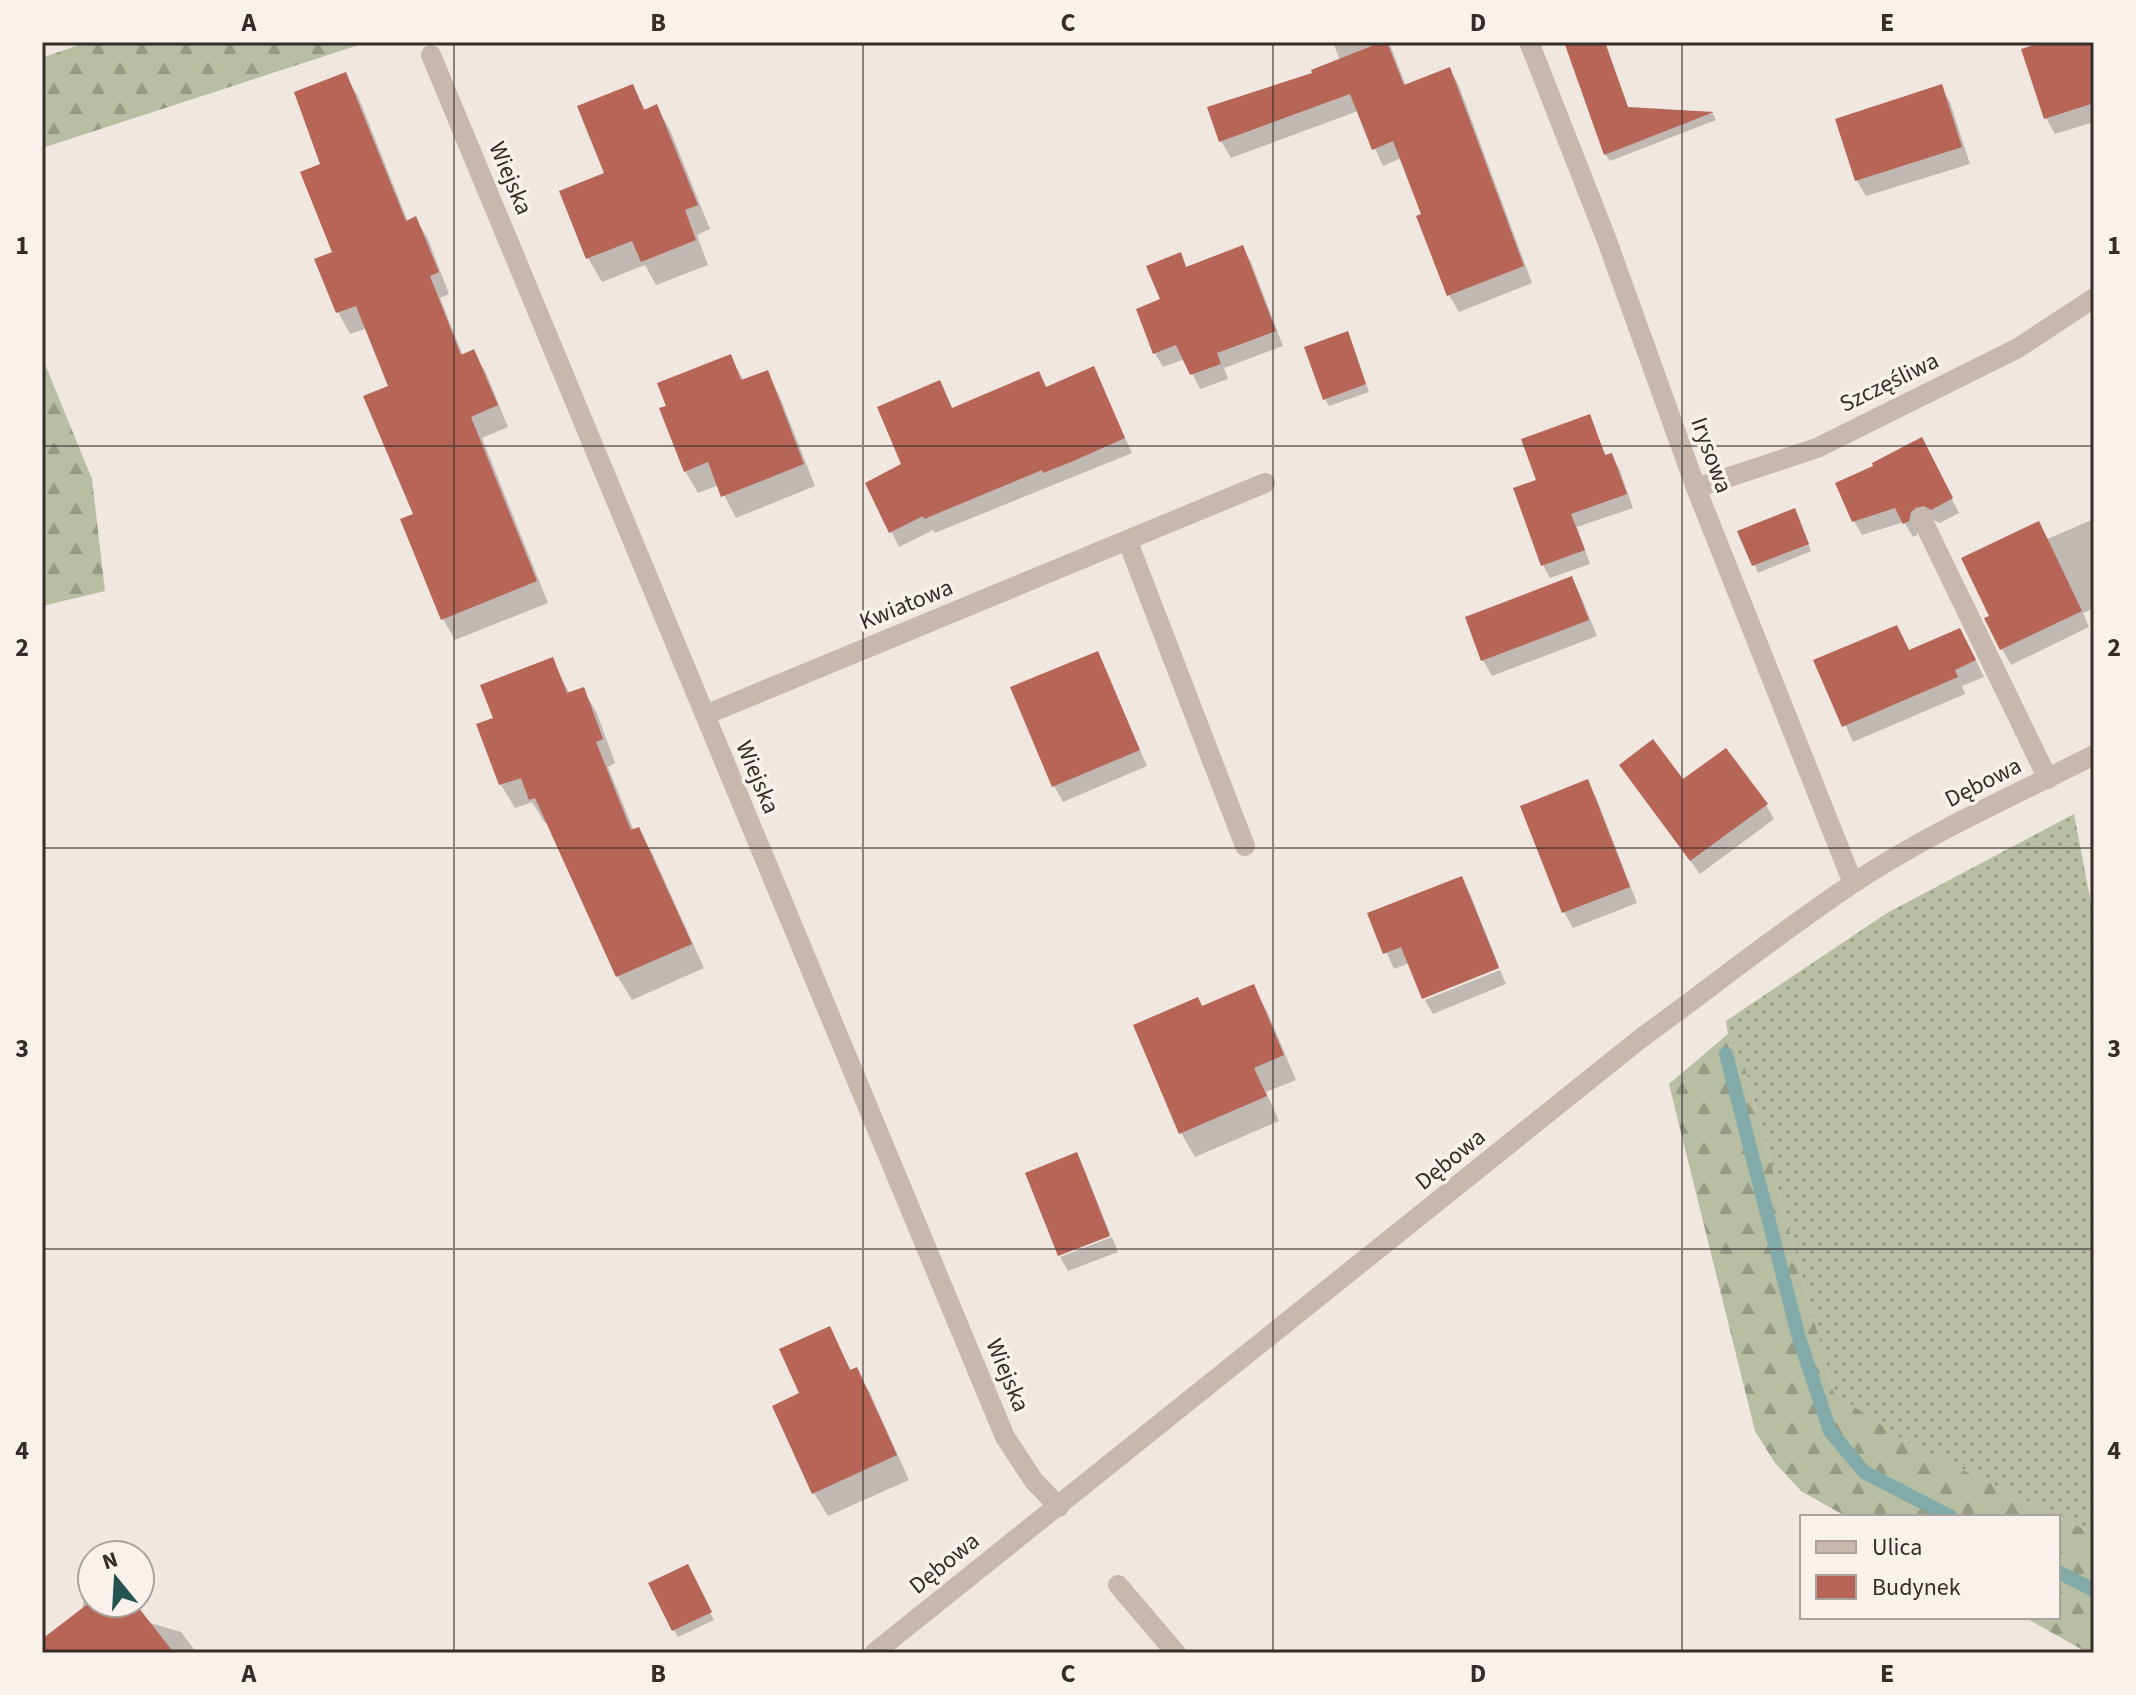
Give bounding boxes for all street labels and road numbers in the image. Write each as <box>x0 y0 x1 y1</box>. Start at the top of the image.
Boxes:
street label: Wiejska <box>480 136 542 220</box>
street label: Szczęśliwa <box>1834 343 1945 422</box>
street label: Irysowa <box>1682 412 1741 498</box>
street label: Kwiatowa <box>854 570 958 639</box>
street label: Wiejska <box>727 735 789 819</box>
street label: Dębowa <box>1939 748 2028 817</box>
street label: Dębowa <box>1407 1120 1493 1199</box>
street label: Wiejska <box>977 1333 1039 1417</box>
street label: Dębowa <box>901 1524 987 1603</box>

